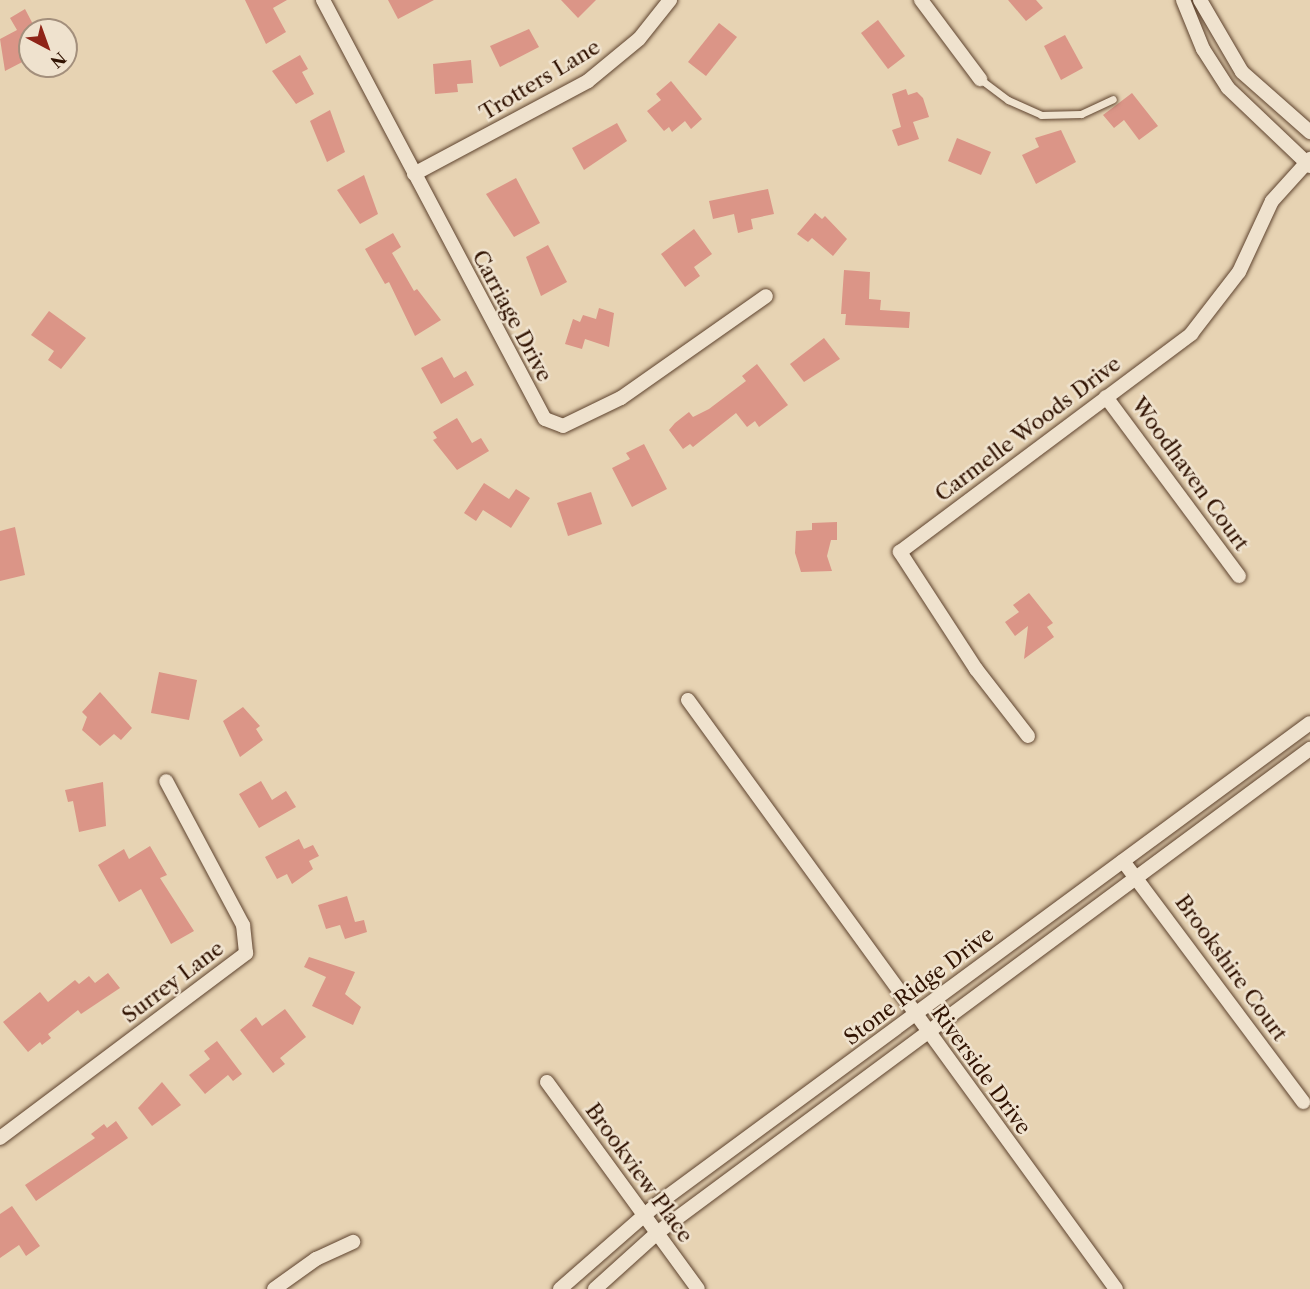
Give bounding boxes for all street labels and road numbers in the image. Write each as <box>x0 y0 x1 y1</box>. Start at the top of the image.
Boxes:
street label: Trotters Lane <box>475 34 605 126</box>
street label: Carriage Drive <box>467 246 557 386</box>
street label: Carmelle Woods Drive <box>930 351 1126 507</box>
street label: Woodhaven Court <box>1126 393 1254 555</box>
street label: Brookshire Court <box>1170 890 1292 1046</box>
street label: Stone Ridge Drive <box>839 922 999 1050</box>
street label: Surrey Lane <box>117 935 229 1029</box>
street label: Riverside Drive <box>926 1001 1036 1139</box>
street label: Brookview Place <box>580 1098 698 1248</box>

